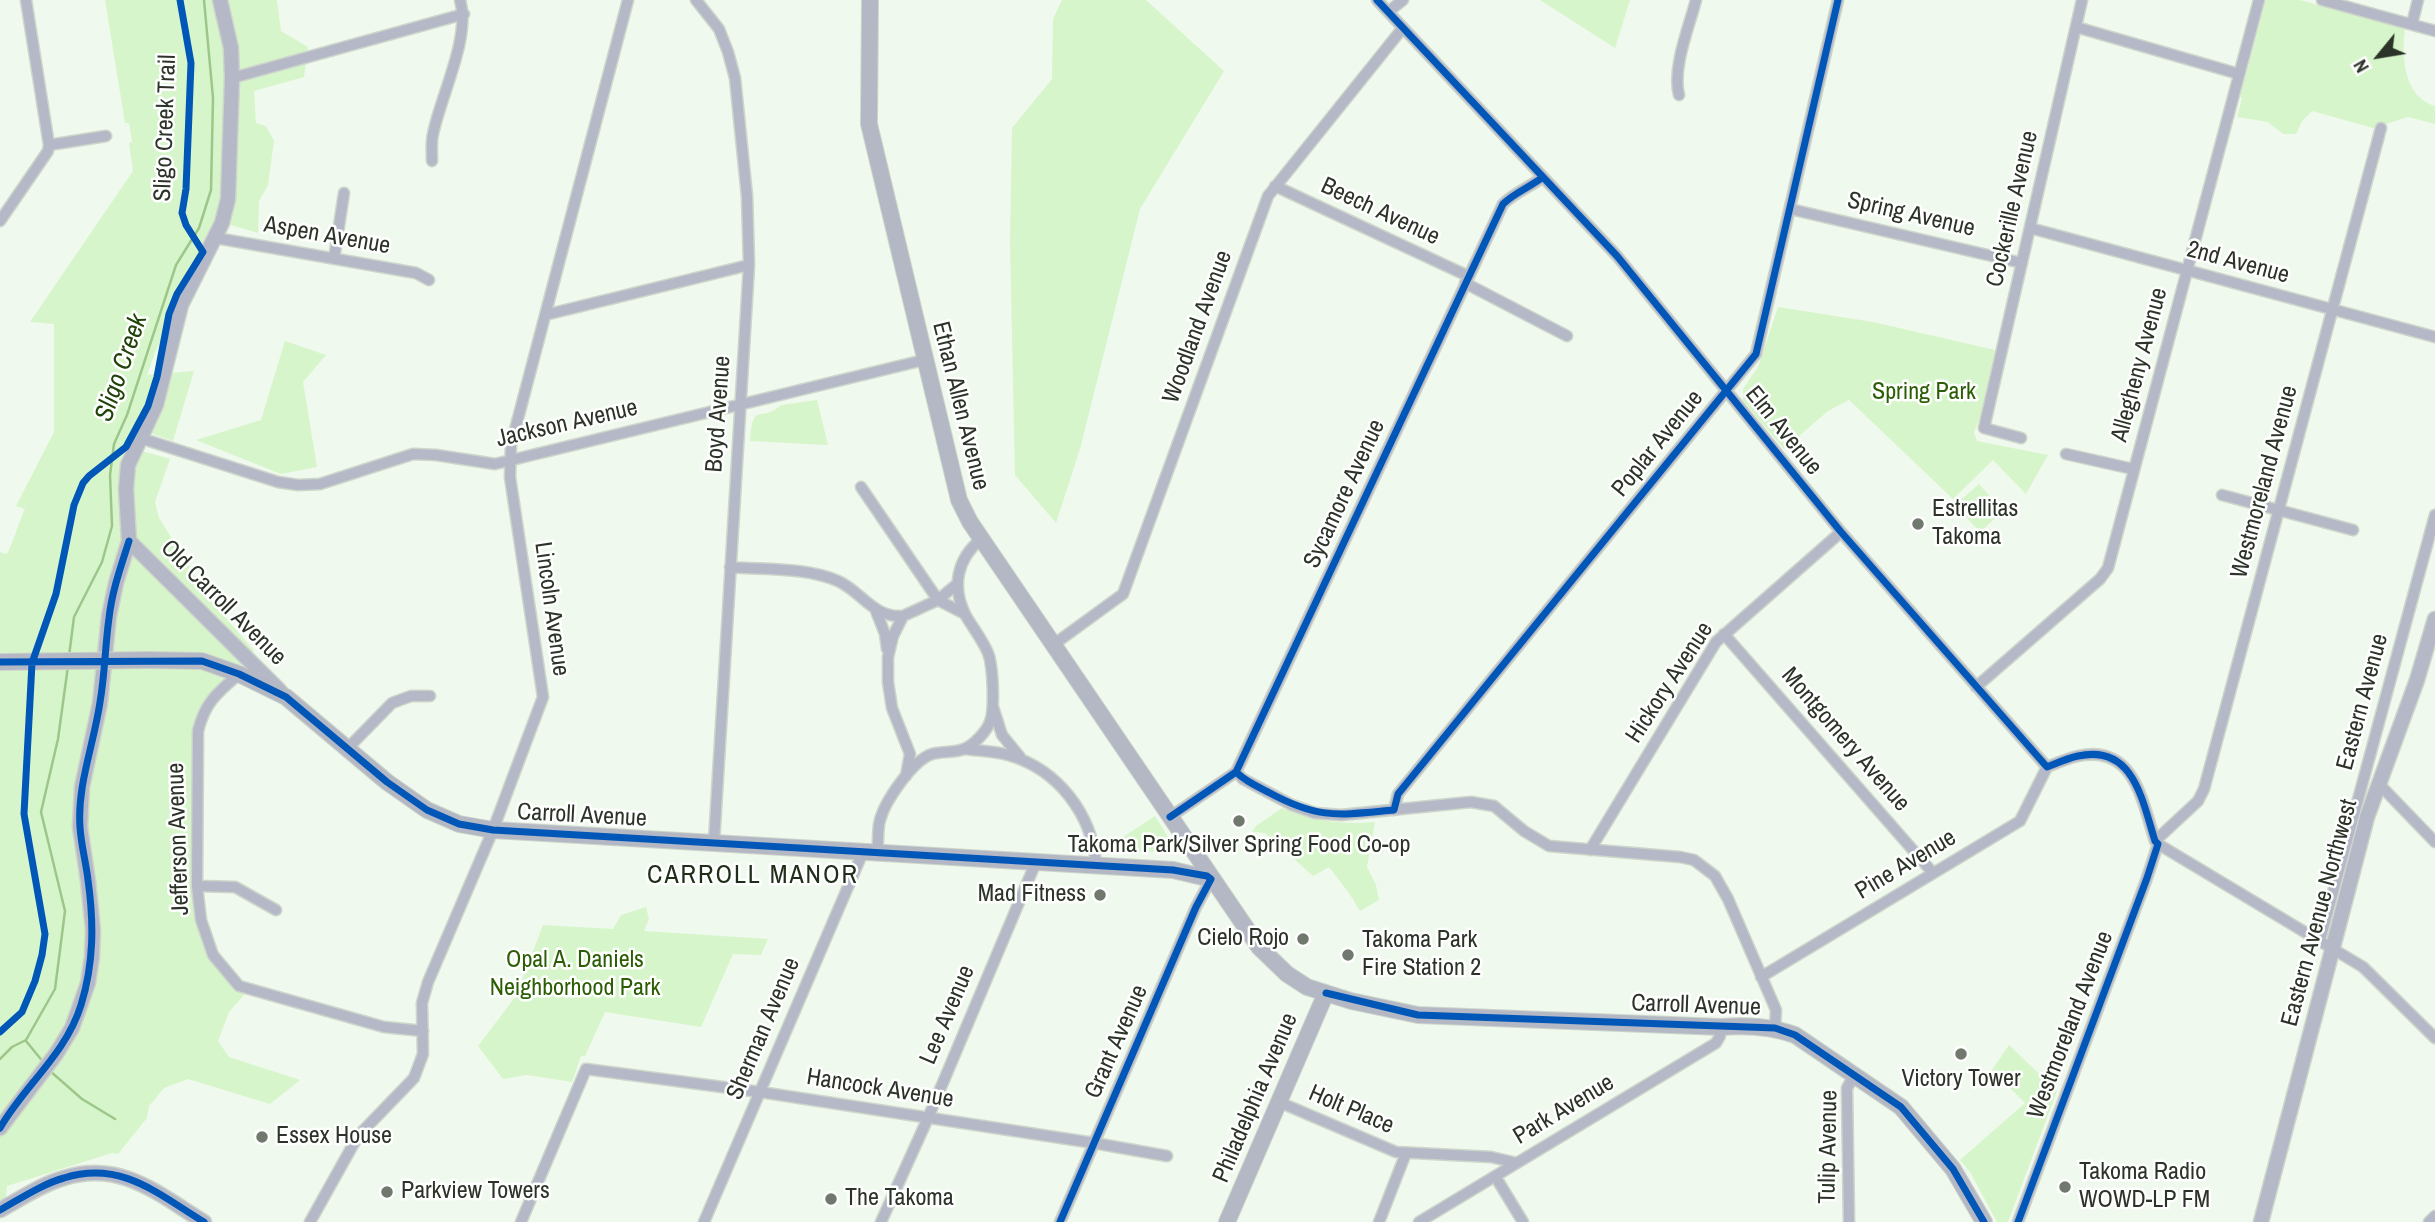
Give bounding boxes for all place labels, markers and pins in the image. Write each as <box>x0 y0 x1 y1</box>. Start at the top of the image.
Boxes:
place label: Estrellitas Takoma <box>1932 496 2018 552</box>
marker: Estrellitas Takoma <box>1910 516 1926 532</box>
marker: Takoma Park/Silver Spring Food Co-op <box>1231 813 1247 829</box>
place label: Takoma Park/Silver Spring Food Co-op <box>1068 832 1410 860</box>
place label: Mad Fitness <box>978 881 1086 909</box>
marker: Mad Fitness <box>1092 887 1108 903</box>
place label: Cielo Rojo <box>1197 925 1289 953</box>
place label: Takoma Park Fire Station 2 <box>1362 927 1481 983</box>
marker: Cielo Rojo <box>1295 931 1311 947</box>
marker: Takoma Park Fire Station 2 <box>1340 947 1356 963</box>
marker: Victory Tower <box>1953 1046 1969 1062</box>
place label: Victory Tower <box>1902 1066 2020 1094</box>
place label: Essex House <box>276 1123 392 1151</box>
marker: Essex House <box>254 1129 270 1145</box>
place label: Takoma Radio WOWD-LP FM <box>2079 1159 2210 1215</box>
place label: Parkview Towers <box>401 1178 550 1206</box>
marker: Takoma Radio WOWD-LP FM <box>2057 1179 2073 1195</box>
marker: Parkview Towers <box>379 1184 395 1200</box>
place label: The Takoma <box>845 1185 954 1213</box>
marker: The Takoma <box>823 1191 839 1207</box>

